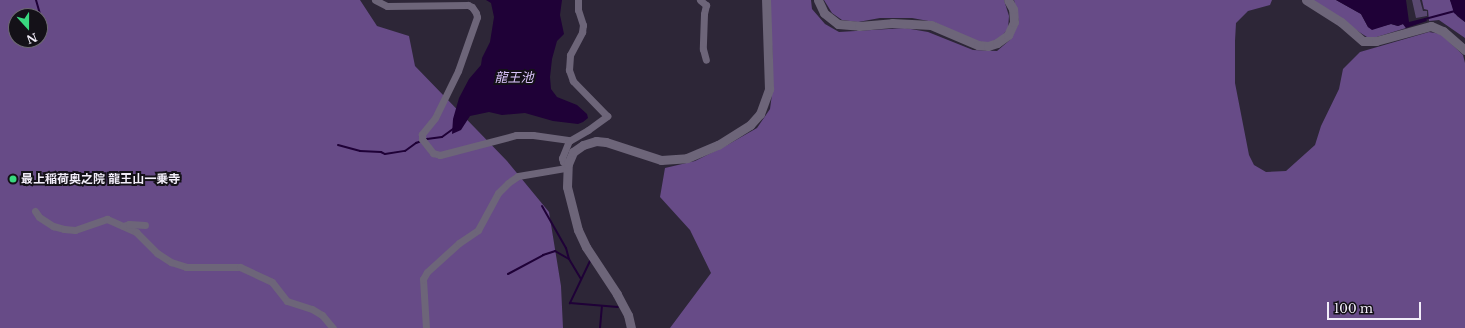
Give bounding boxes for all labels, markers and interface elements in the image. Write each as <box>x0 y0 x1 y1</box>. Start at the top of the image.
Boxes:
north arrow <box>8 8 48 48</box>
text: N <box>25 30 39 47</box>
water label: 龍王池 <box>495 70 533 86</box>
place label: 最上稲荷奥之院 龍王山一乗寺 <box>21 172 180 186</box>
marker: 最上稲荷奥之院 龍王山一乗寺 <box>8 174 18 184</box>
scale bar <box>1329 294 1423 320</box>
text: 100 m <box>1334 301 1373 316</box>

